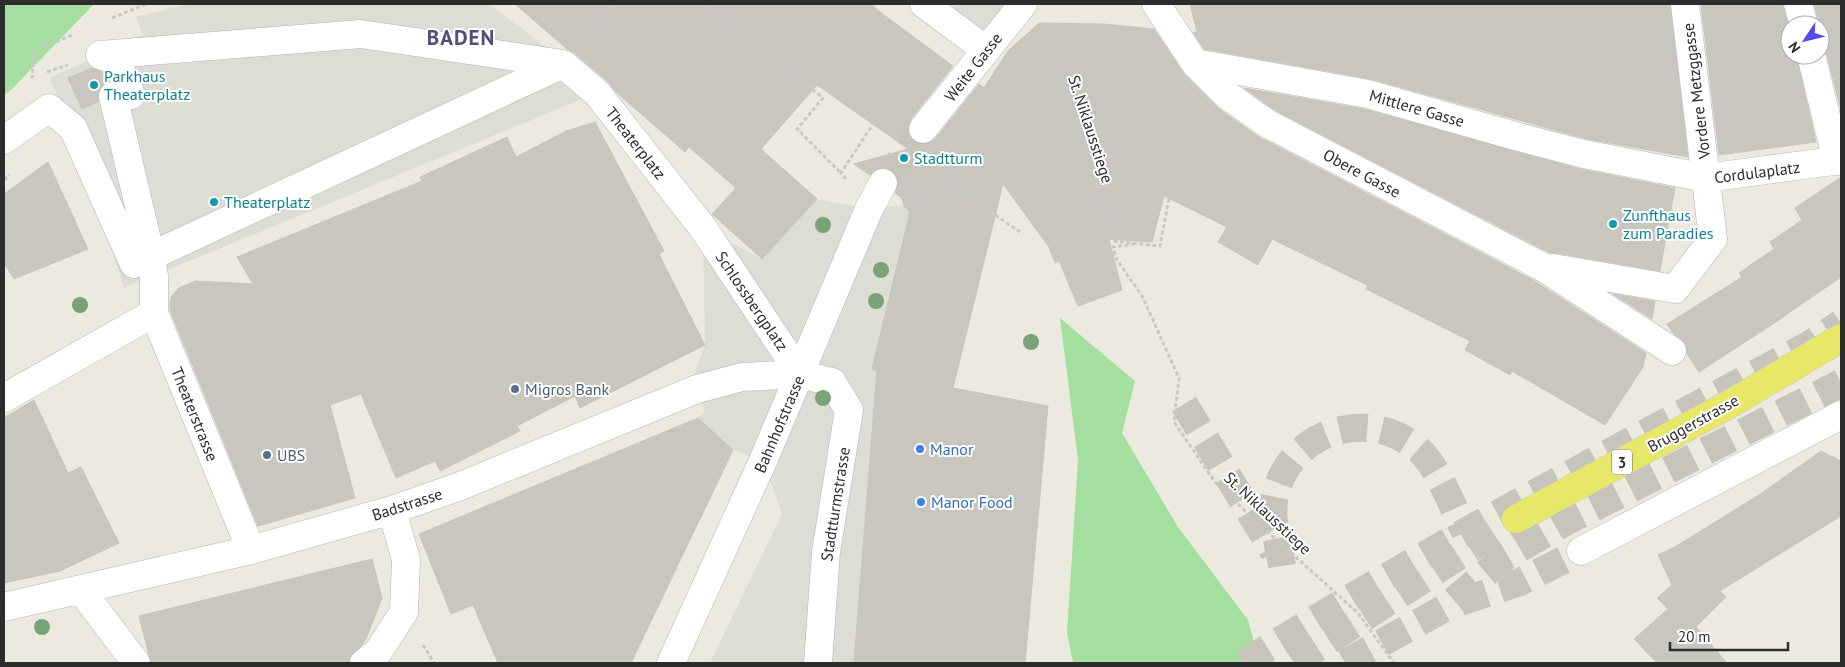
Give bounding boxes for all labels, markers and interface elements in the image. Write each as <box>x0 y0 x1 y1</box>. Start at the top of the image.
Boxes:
north arrow <box>1780 15 1830 65</box>
street label: Vordere Metzggasse <box>1678 22 1714 161</box>
district label: BADEN <box>427 24 495 51</box>
street label: Weite Gasse <box>940 29 1006 105</box>
text: N <box>1784 39 1804 56</box>
place label: Parkhaus Theaterplatz <box>104 66 190 104</box>
street label: St. Niklausstiege <box>1064 72 1118 186</box>
marker: Parkhaus Theaterplatz <box>88 79 100 91</box>
street label: Mittlere Gasse <box>1367 85 1467 131</box>
street label: Theaterplatz <box>602 103 670 183</box>
street label: Obere Gasse <box>1320 144 1404 202</box>
place label: Stadtturm <box>914 148 982 168</box>
marker: Stadtturm <box>898 152 910 164</box>
street label: Cordulaplatz <box>1713 157 1801 187</box>
place label: Theaterplatz <box>224 192 310 212</box>
marker: Theaterplatz <box>208 196 220 208</box>
place label: Zunfthaus zum Paradies <box>1623 205 1714 243</box>
marker: Zunfthaus zum Paradies <box>1607 218 1619 230</box>
street label: Schlossbergplatz <box>711 247 793 355</box>
street label: Theaterstrasse <box>167 364 223 464</box>
street label: Bahnhofstrasse <box>749 372 809 476</box>
place label: Migros Bank <box>525 379 610 399</box>
marker: Migros Bank <box>509 383 521 395</box>
street label: Bruggerstrasse <box>1644 390 1742 456</box>
place label: Manor <box>930 439 974 459</box>
marker: Manor <box>914 443 926 455</box>
place label: UBS <box>277 445 305 465</box>
street label: Stadtturmstrasse <box>816 445 854 563</box>
marker: UBS <box>261 449 273 461</box>
road number: 3 <box>1612 450 1632 474</box>
street label: St. Niklausstiege <box>1220 467 1316 559</box>
street label: Badstrasse <box>369 483 445 525</box>
place label: Manor Food <box>931 492 1013 512</box>
marker: Manor Food <box>915 496 927 508</box>
scale bar <box>1670 620 1788 652</box>
text: 20 m <box>1678 627 1711 646</box>

